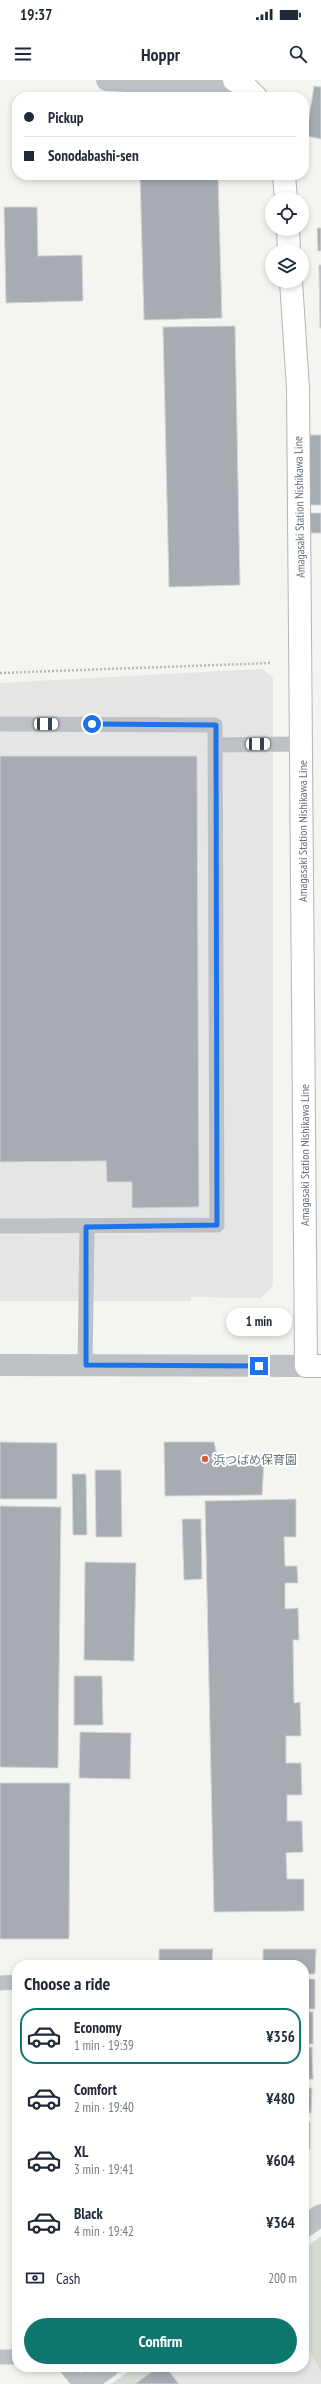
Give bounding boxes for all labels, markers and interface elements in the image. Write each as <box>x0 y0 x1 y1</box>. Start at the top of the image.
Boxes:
text: 19:37 <box>20 5 52 24</box>
icon: menu <box>12 43 34 65</box>
text: Hoppr <box>141 43 180 66</box>
icon: search <box>287 43 309 65</box>
text: Pickup <box>48 108 83 127</box>
text: Sonodabashi-sen <box>48 146 139 165</box>
map controls <box>265 192 309 288</box>
button: locate <box>265 192 309 236</box>
button: layers <box>265 244 309 288</box>
street label: Amagasaki Station Nishikawa Line <box>290 436 308 578</box>
route start <box>83 715 101 733</box>
car <box>34 718 58 730</box>
car <box>246 738 270 750</box>
street label: Amagasaki Station Nishikawa Line <box>295 760 310 902</box>
street label: Amagasaki Station Nishikawa Line <box>297 1084 312 1226</box>
callout: 1 min <box>226 1308 292 1336</box>
text: 1 min <box>246 1313 272 1330</box>
route end <box>250 1357 268 1375</box>
place label: 浜つばめ保育園 <box>213 1452 297 1467</box>
marker: 浜つばめ保育園 <box>200 1454 210 1464</box>
text: Choose a ride <box>24 1972 110 1995</box>
icon: car <box>26 2018 62 2054</box>
text: Economy <box>74 2018 122 2037</box>
text: ¥356 <box>266 2027 295 2046</box>
text: 1 min · 19:39 <box>74 2037 134 2054</box>
icon: car <box>26 2080 62 2116</box>
text: Comfort <box>74 2080 117 2099</box>
text: ¥480 <box>266 2089 295 2108</box>
text: 2 min · 19:40 <box>74 2099 134 2116</box>
icon: car <box>26 2142 62 2178</box>
text: XL <box>74 2142 88 2161</box>
text: ¥604 <box>266 2151 295 2170</box>
text: 3 min · 19:41 <box>74 2161 134 2178</box>
icon: car <box>26 2204 62 2240</box>
text: Black <box>74 2204 103 2223</box>
text: ¥364 <box>266 2213 295 2232</box>
text: 4 min · 19:42 <box>74 2223 134 2240</box>
icon: cash <box>24 2267 46 2289</box>
text: Cash <box>56 2269 80 2288</box>
text: 200 m <box>268 2270 297 2287</box>
button: Confirm <box>24 2318 297 2364</box>

